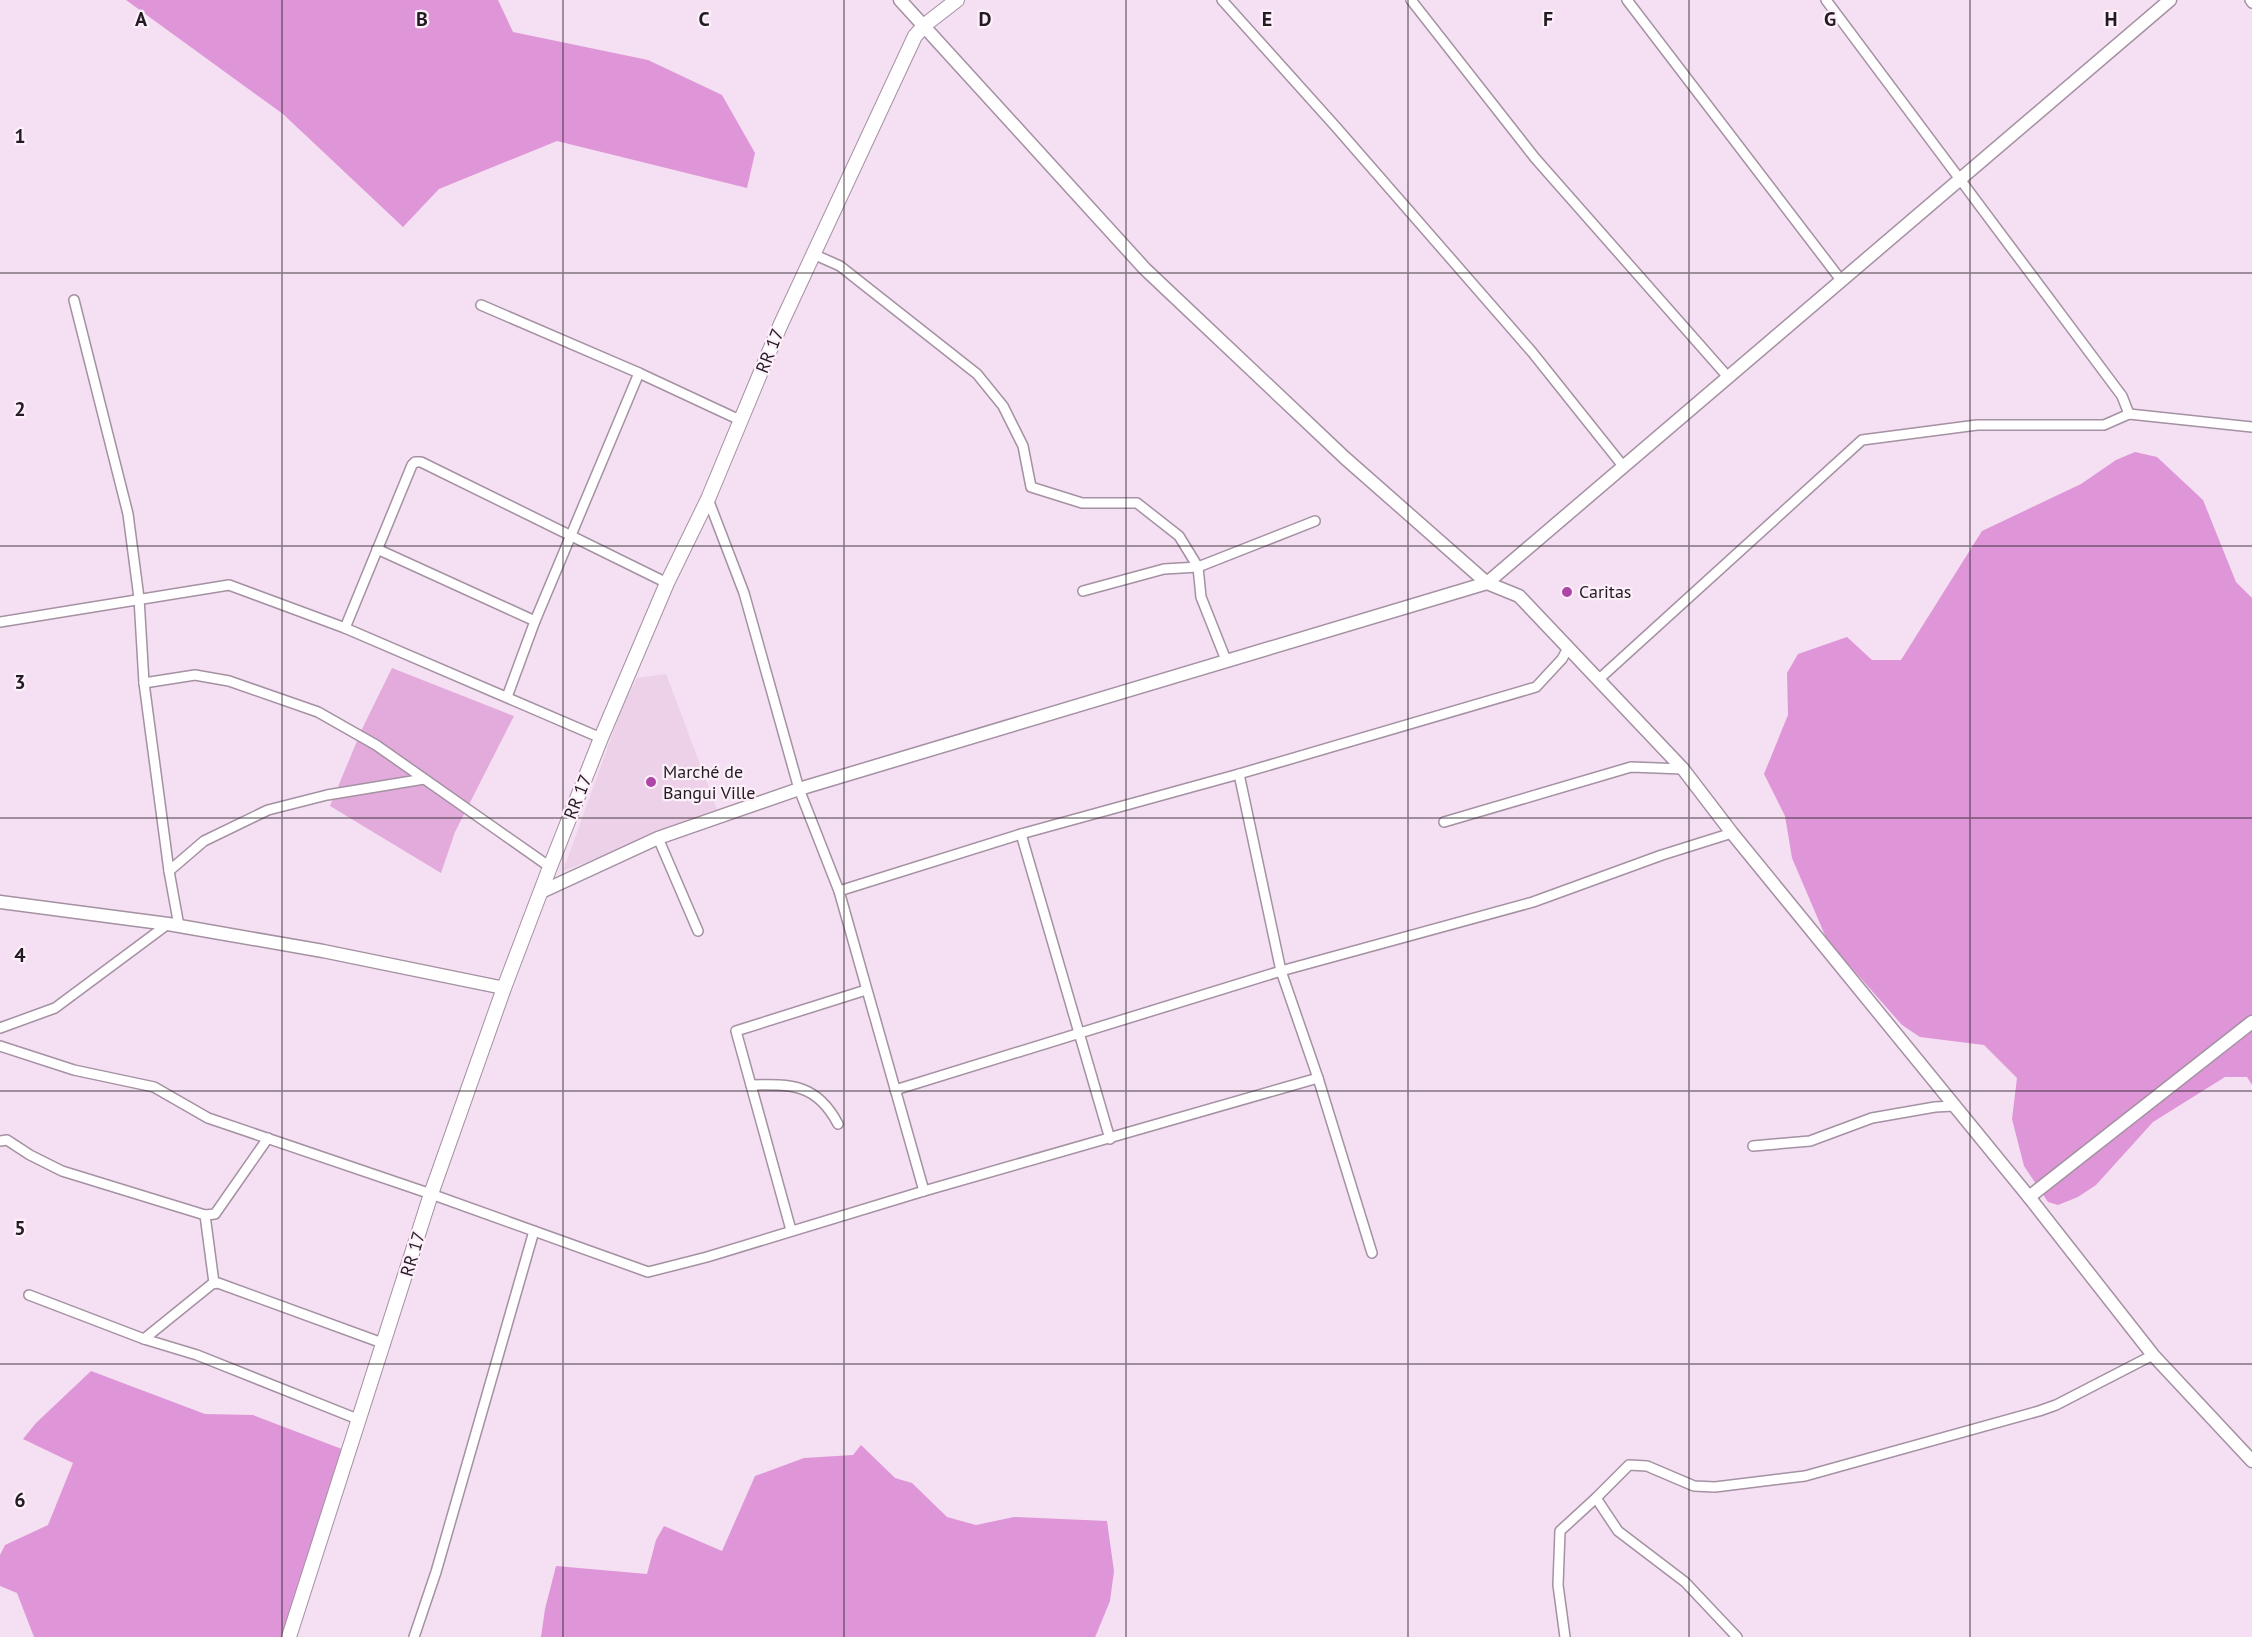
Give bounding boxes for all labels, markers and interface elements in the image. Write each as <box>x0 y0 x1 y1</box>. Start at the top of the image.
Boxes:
text: A <box>135 6 148 32</box>
text: B <box>416 6 428 32</box>
text: C <box>698 6 710 32</box>
text: D <box>979 6 992 32</box>
text: E <box>1262 6 1272 32</box>
text: F <box>1543 6 1553 32</box>
text: G <box>1824 6 1836 32</box>
text: H <box>2104 6 2118 32</box>
text: 1 <box>14 123 26 149</box>
street label: RR 17 <box>750 325 789 376</box>
text: 2 <box>14 396 26 422</box>
place label: Caritas <box>1579 580 1631 603</box>
marker: Caritas <box>1560 585 1574 599</box>
text: 3 <box>14 669 26 695</box>
place label: Marché de Bangui Ville <box>663 760 755 804</box>
street label: RR 17 <box>558 771 597 822</box>
marker: Marché de Bangui Ville <box>644 775 658 789</box>
text: 4 <box>14 942 26 968</box>
text: 5 <box>14 1215 26 1241</box>
street label: RR 17 <box>395 1229 430 1279</box>
text: 6 <box>14 1487 26 1513</box>

